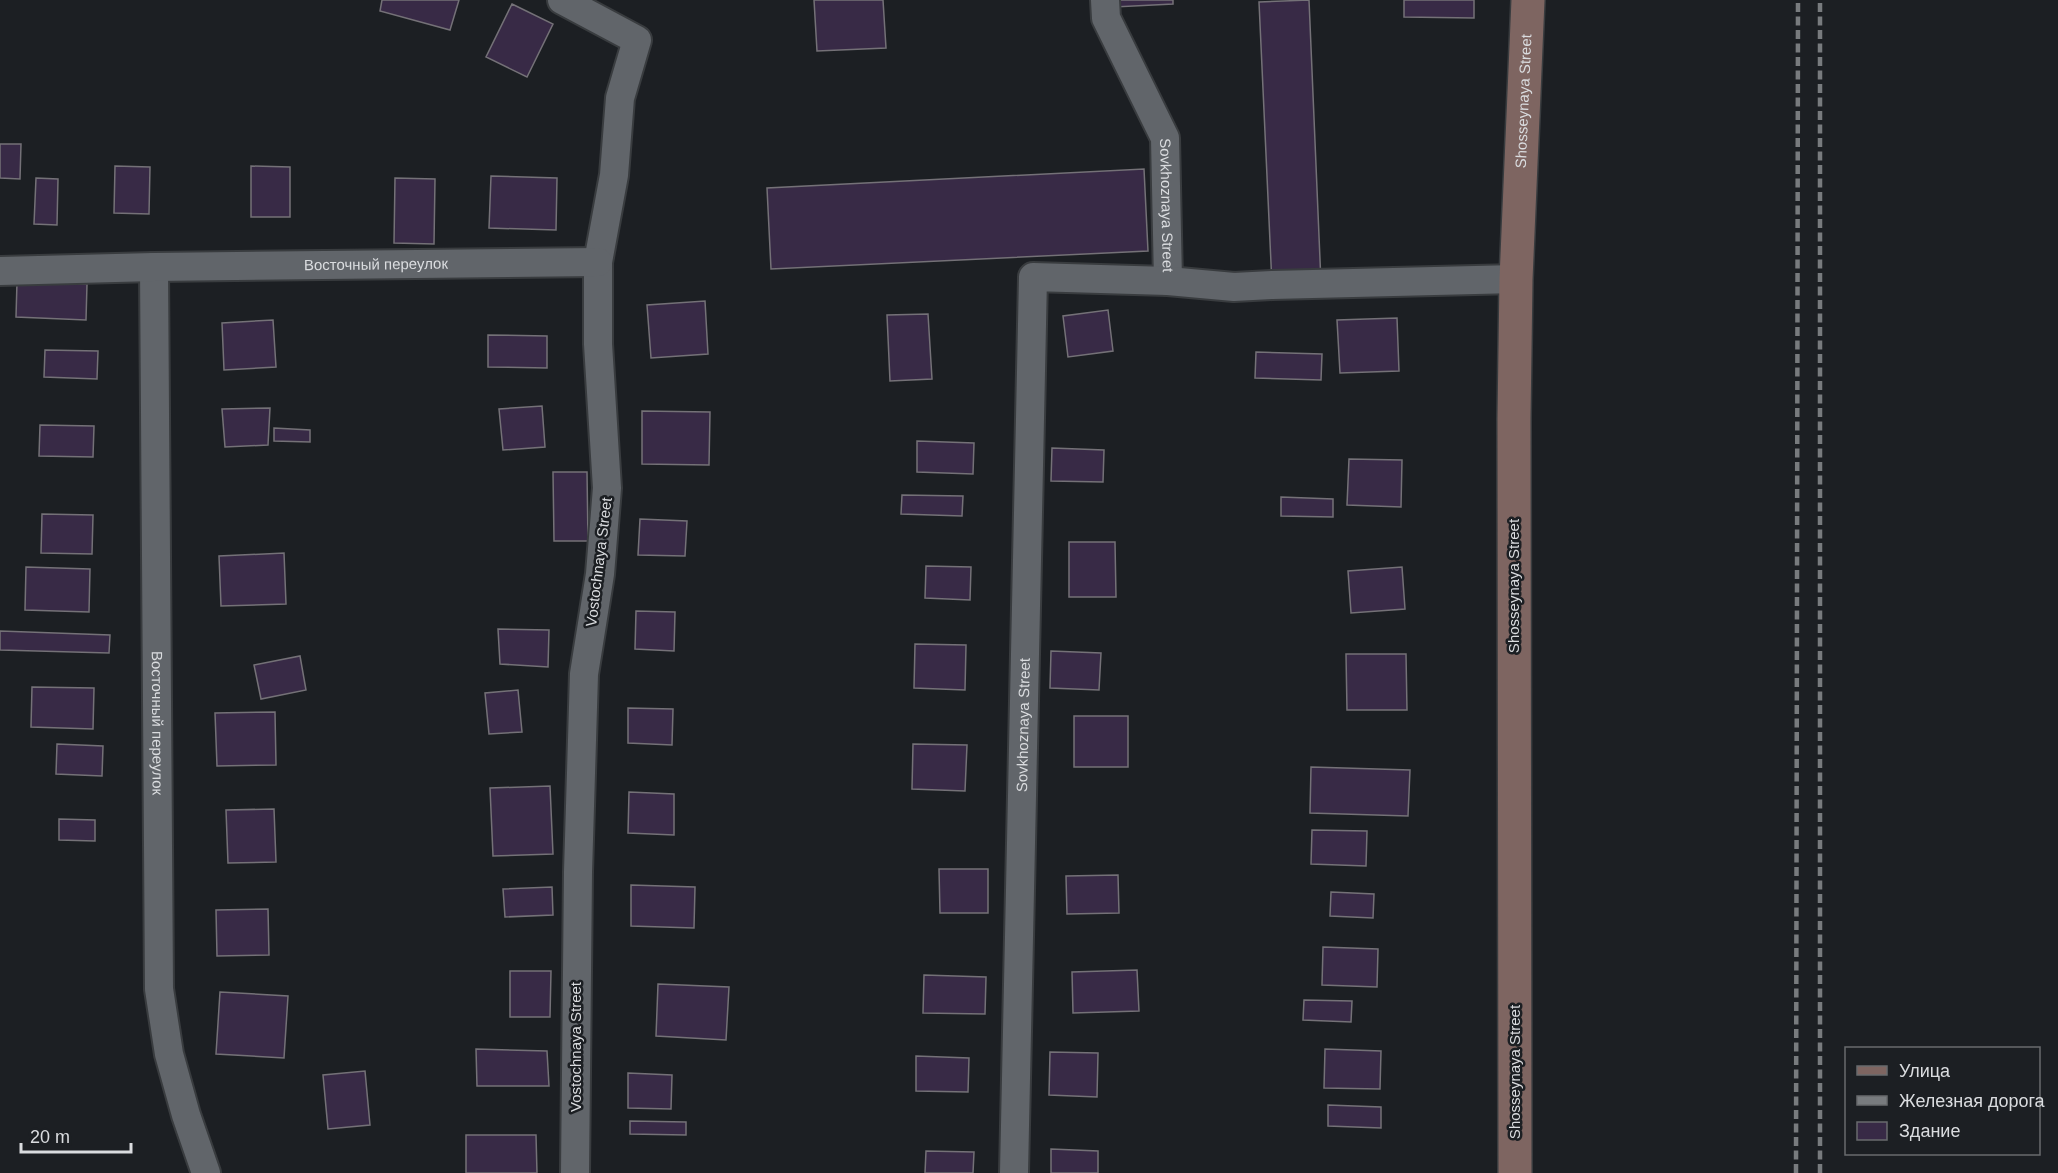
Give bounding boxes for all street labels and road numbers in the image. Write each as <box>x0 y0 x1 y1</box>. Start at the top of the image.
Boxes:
street label: Shosseynaya Street <box>1512 33 1535 169</box>
street label: Sovkhoznaya Street <box>1157 138 1177 273</box>
street label: Восточный переулок <box>304 255 448 273</box>
street label: Vostochnaya Street <box>582 496 615 628</box>
street label: Shosseynaya Street <box>1505 518 1522 653</box>
street label: Восточный переулок <box>149 651 167 796</box>
street label: Sovkhoznaya Street <box>1013 657 1033 792</box>
street label: Vostochnaya Street <box>567 981 584 1112</box>
street label: Shosseynaya Street <box>1506 1004 1523 1139</box>

